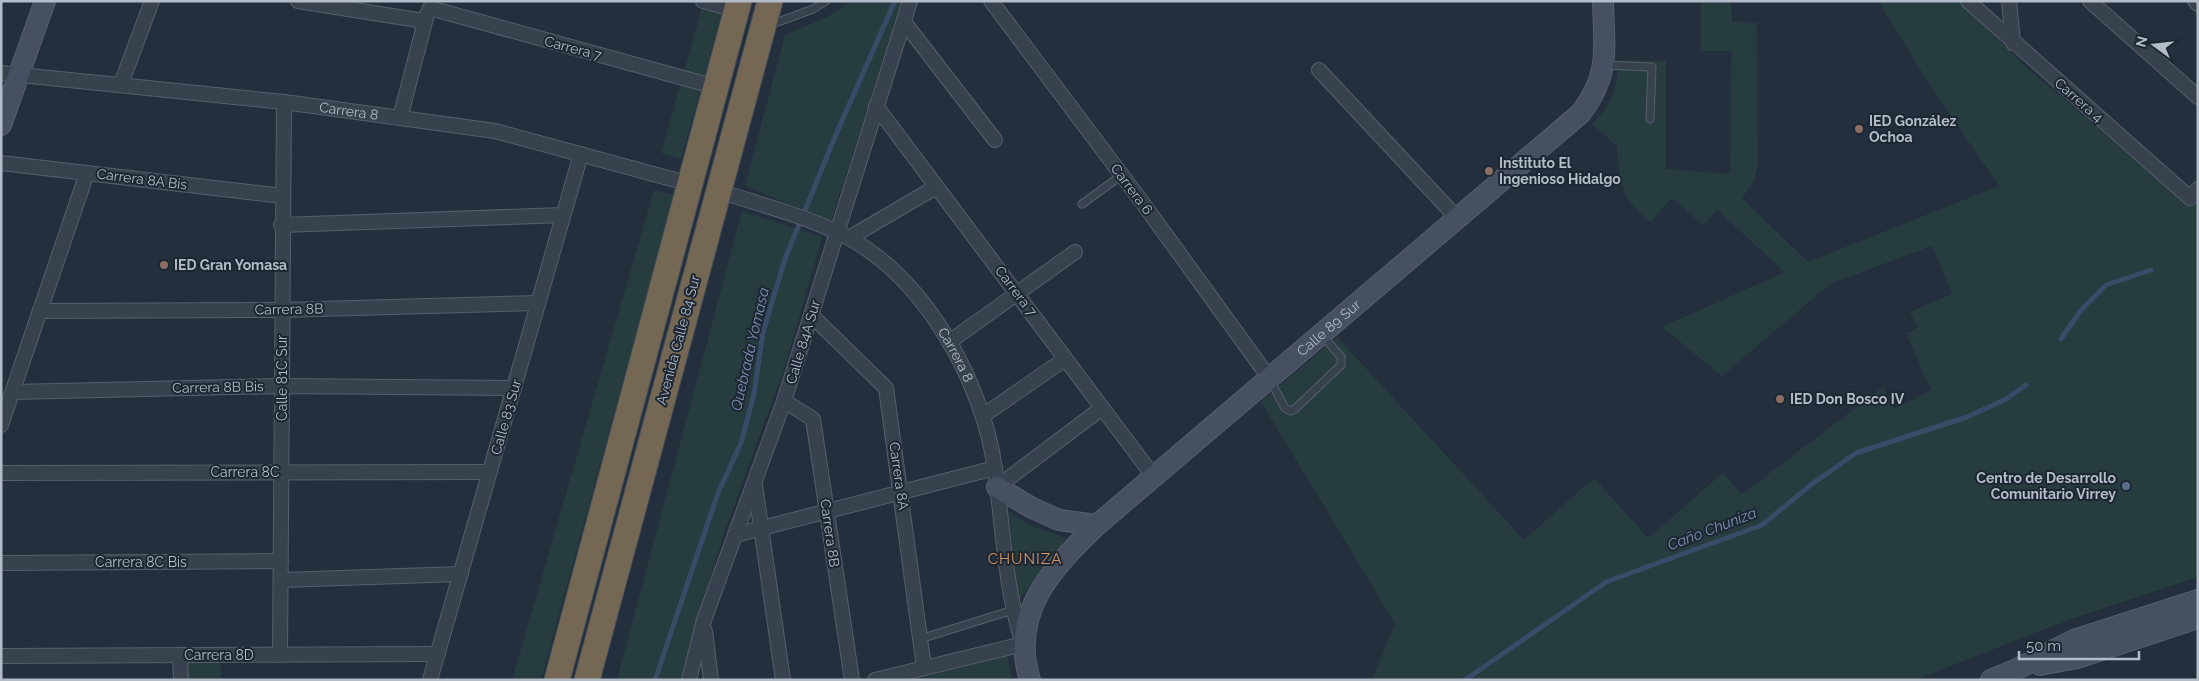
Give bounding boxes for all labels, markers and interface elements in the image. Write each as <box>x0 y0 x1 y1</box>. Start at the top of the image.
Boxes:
north arrow <box>2129 20 2179 70</box>
street label: Carrera 7 <box>543 33 604 63</box>
text: N <box>2132 34 2151 49</box>
street label: Carrera 4 <box>2052 75 2107 126</box>
street label: Carrera 8 <box>318 99 379 123</box>
place label: IED González Ochoa <box>1869 113 1957 145</box>
marker: IED González Ochoa <box>1853 123 1865 135</box>
place label: Instituto El Ingenioso Hidalgo <box>1499 155 1621 187</box>
street label: Carrera 6 <box>1108 160 1156 218</box>
marker: Instituto El Ingenioso Hidalgo <box>1483 165 1495 177</box>
street label: Carrera 8A Bis <box>96 166 188 193</box>
place label: IED Gran Yomasa <box>174 257 287 273</box>
marker: IED Gran Yomasa <box>158 259 170 271</box>
street label: Carrera 7 <box>992 263 1040 320</box>
street label: Avenida Calle 84 Sur <box>653 273 703 407</box>
water label: Quebrada Yomasa <box>727 286 773 412</box>
street label: Calle 89 Sur <box>1294 296 1364 359</box>
street label: Calle 84A Sur <box>783 298 823 386</box>
street label: Carrera 8B <box>254 300 324 318</box>
street label: Carrera 8 <box>935 325 977 385</box>
street label: Calle 81C Sur <box>274 335 290 421</box>
street label: Calle 83 Sur <box>488 377 524 457</box>
street label: Carrera 8B Bis <box>172 378 264 396</box>
place label: IED Don Bosco IV <box>1790 391 1905 407</box>
marker: IED Don Bosco IV <box>1774 393 1786 405</box>
street label: Carrera 8A <box>886 441 912 512</box>
street label: Carrera 8C <box>210 464 280 480</box>
place label: Centro de Desarrollo Comunitario Virrey <box>1976 470 2117 502</box>
marker: Centro de Desarrollo Comunitario Virrey <box>2120 480 2132 492</box>
street label: Carrera 8B <box>817 498 843 568</box>
water label: Caño Chuniza <box>1665 504 1759 554</box>
district label: CHUNIZA <box>988 550 1062 568</box>
street label: Carrera 8C Bis <box>95 554 187 570</box>
scale bar <box>2019 628 2139 660</box>
text: 50 m <box>2026 637 2061 655</box>
street label: Carrera 8D <box>184 647 254 663</box>

